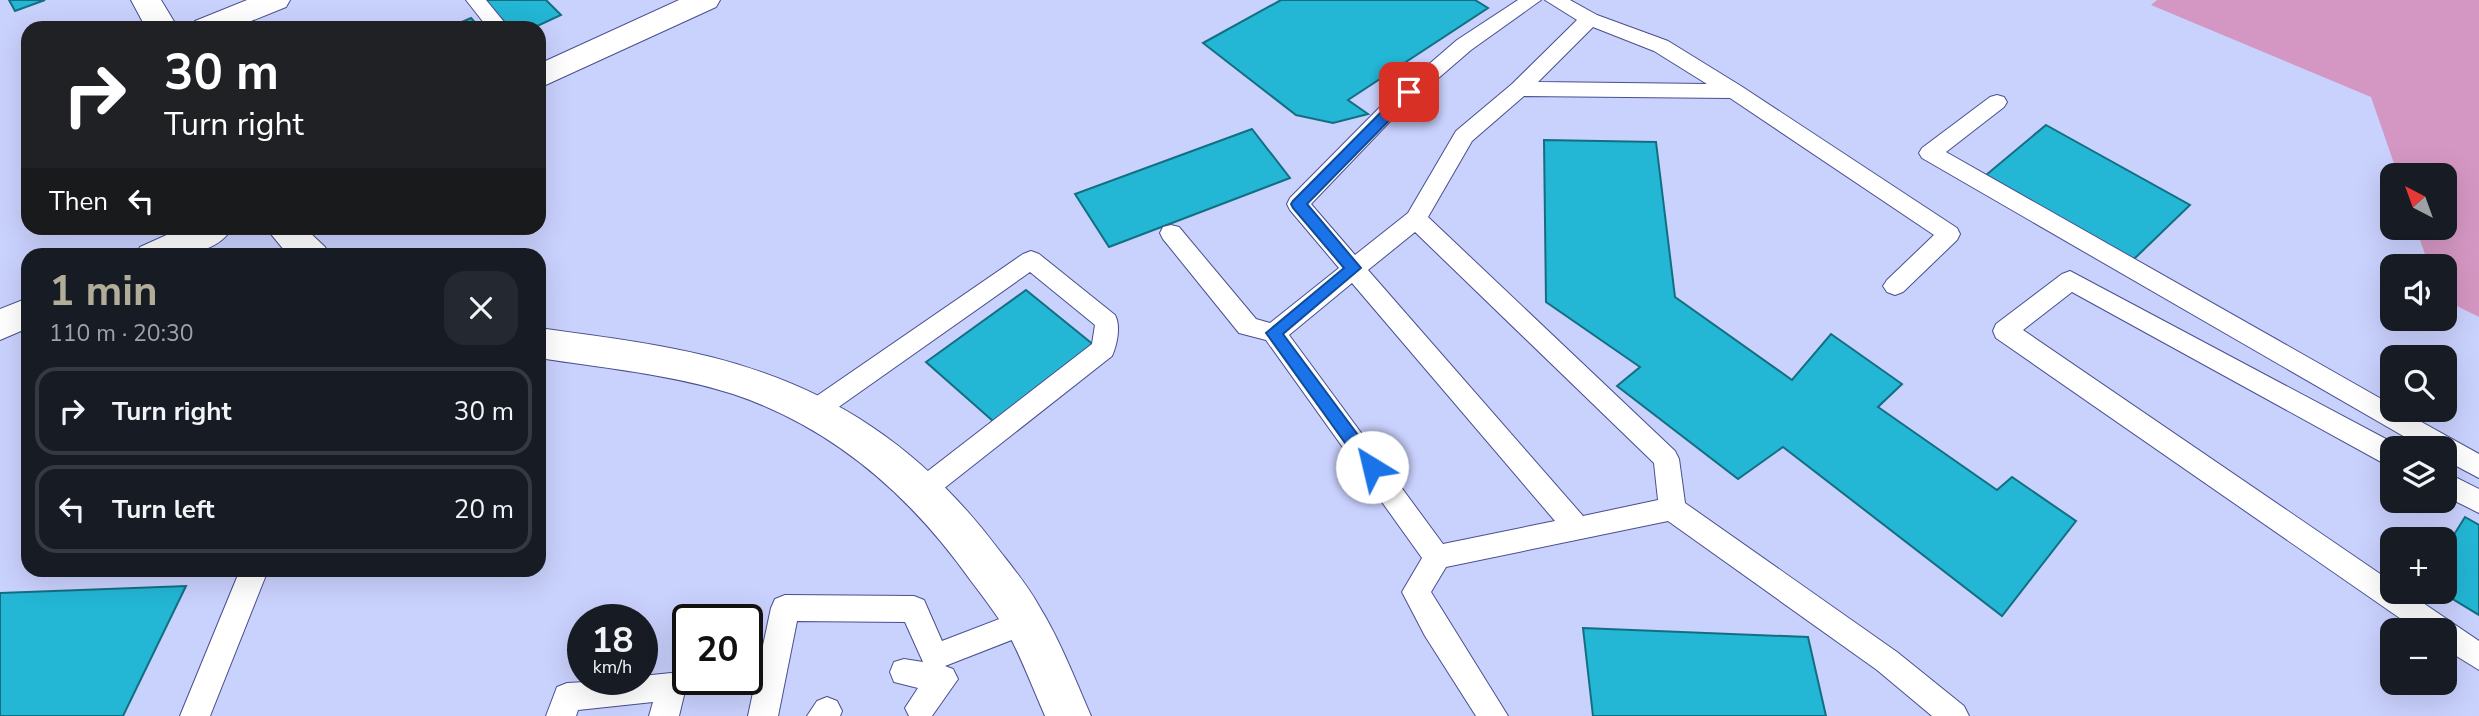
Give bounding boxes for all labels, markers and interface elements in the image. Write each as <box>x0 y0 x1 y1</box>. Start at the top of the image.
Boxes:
text: 30 m <box>164 39 279 106</box>
icon: right <box>49 49 140 140</box>
pin <box>1379 62 1439 122</box>
icon: arrive <box>1390 73 1428 111</box>
text: Turn right <box>164 103 304 146</box>
north arrow <box>2380 163 2457 240</box>
map controls <box>2380 163 2457 695</box>
icon: left <box>122 182 160 220</box>
text: Then <box>49 184 108 219</box>
button: sound <box>2380 254 2457 331</box>
text: 1 min <box>49 263 158 320</box>
button: close <box>444 271 518 345</box>
text: 110 m · 20:30 <box>49 318 194 349</box>
button: search <box>2380 345 2457 422</box>
icon: right <box>53 392 91 430</box>
text: Turn right <box>112 394 231 429</box>
text: 30 m <box>454 394 514 429</box>
position arrow <box>1335 430 1409 504</box>
button: layers <box>2380 436 2457 513</box>
icon: left <box>53 490 91 528</box>
text: Turn left <box>112 492 215 527</box>
text: 20 m <box>454 492 514 527</box>
button: + <box>2380 527 2457 604</box>
speed limit sign: 20 <box>672 604 763 695</box>
text: 18 <box>591 617 634 664</box>
button: − <box>2380 618 2457 695</box>
text: km/h <box>593 655 632 679</box>

